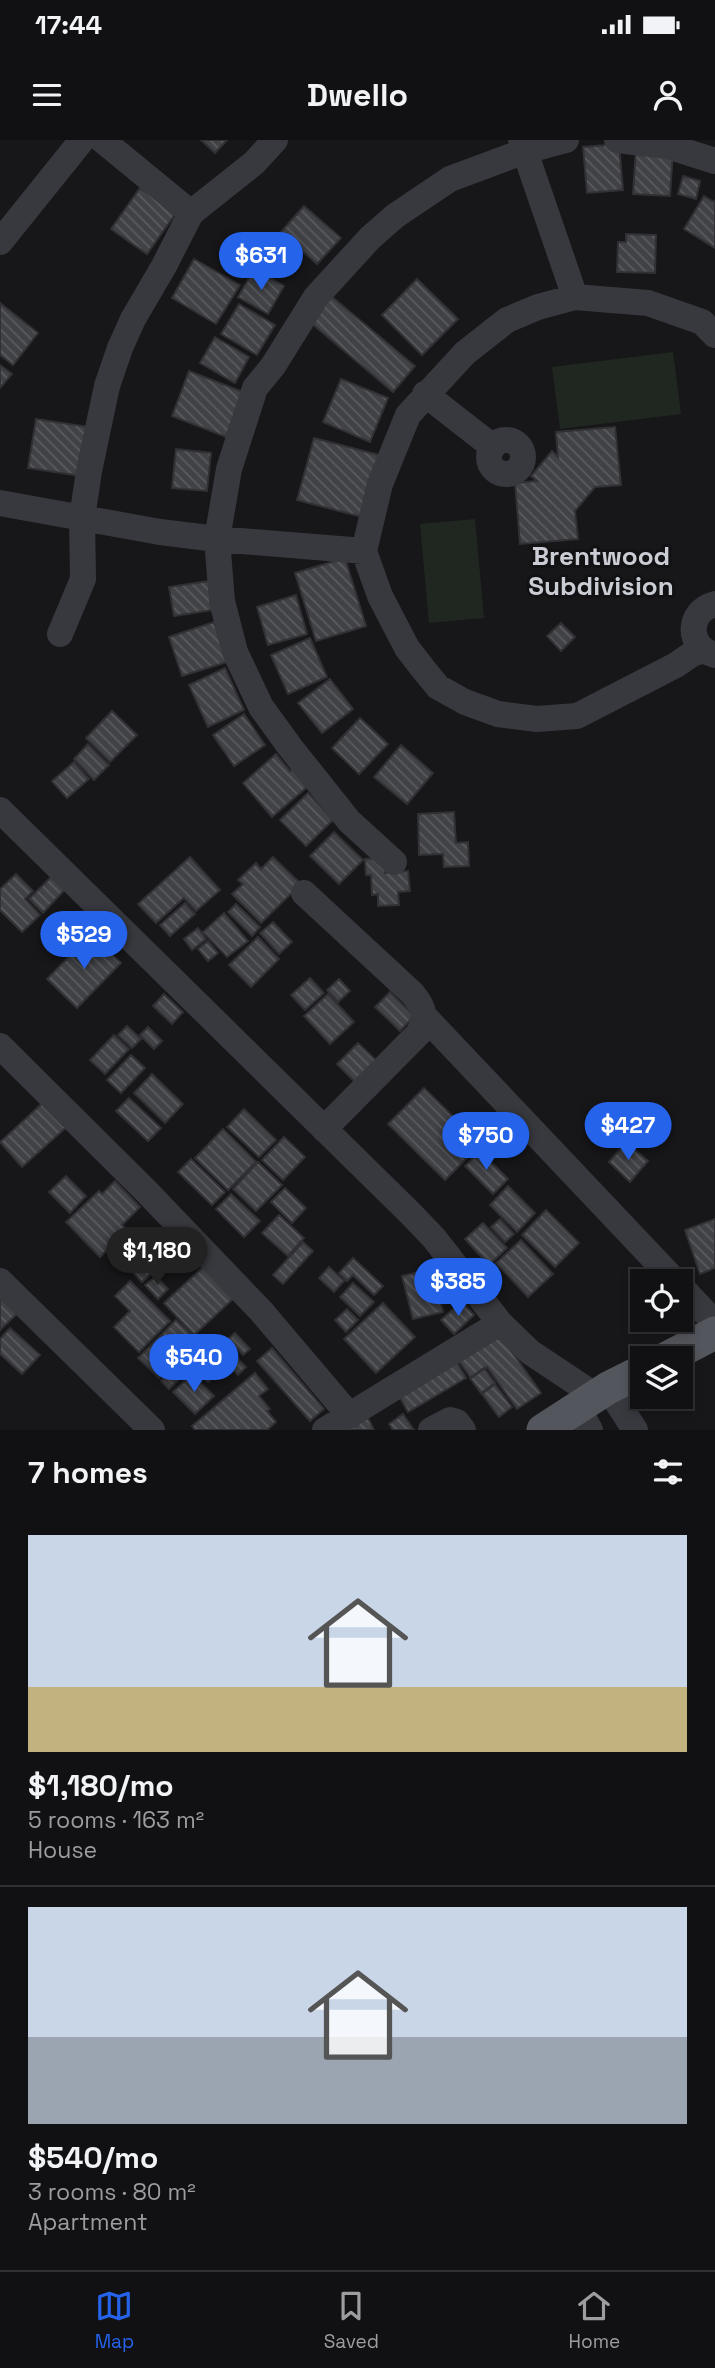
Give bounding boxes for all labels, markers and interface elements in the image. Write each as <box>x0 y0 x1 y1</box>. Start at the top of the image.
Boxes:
text: 17:44 <box>35 8 102 42</box>
text: Dwello <box>307 75 408 115</box>
icon: menu <box>28 76 66 114</box>
icon: person <box>649 76 687 114</box>
pin: $631 <box>220 232 302 292</box>
text: $631 <box>235 240 287 270</box>
district label: Brentwood Subdivision <box>528 539 674 603</box>
pin: $529 <box>43 912 125 971</box>
text: $529 <box>56 919 112 949</box>
pin: $427 <box>587 1102 669 1162</box>
text: $427 <box>601 1110 655 1140</box>
pin: $750 <box>445 1112 527 1172</box>
text: $750 <box>458 1120 514 1150</box>
pin: $1,180 <box>100 1228 214 1287</box>
text: $1,180 <box>123 1235 192 1265</box>
pin: $385 <box>417 1258 499 1318</box>
text: $385 <box>430 1266 486 1296</box>
map controls <box>630 1269 693 1409</box>
button: locate <box>630 1269 693 1332</box>
pin: $540 <box>153 1334 235 1394</box>
text: $540 <box>165 1342 223 1372</box>
button: layers <box>630 1346 693 1409</box>
text: 7 homes <box>28 1453 148 1492</box>
icon: filters <box>649 1453 687 1491</box>
icon: home <box>295 1580 421 1706</box>
text: $1,180/mo <box>28 1766 174 1805</box>
text: 5 rooms · 163 m² <box>28 1805 204 1835</box>
text: House <box>28 1835 97 1865</box>
icon: home <box>295 1952 421 2078</box>
text: $540/mo <box>28 2138 158 2177</box>
text: 3 rooms · 80 m² <box>28 2177 196 2207</box>
text: Apartment <box>28 2207 148 2237</box>
tab: Map <box>95 2287 134 2354</box>
tab: Saved <box>324 2287 379 2354</box>
tab: Home <box>568 2287 620 2354</box>

